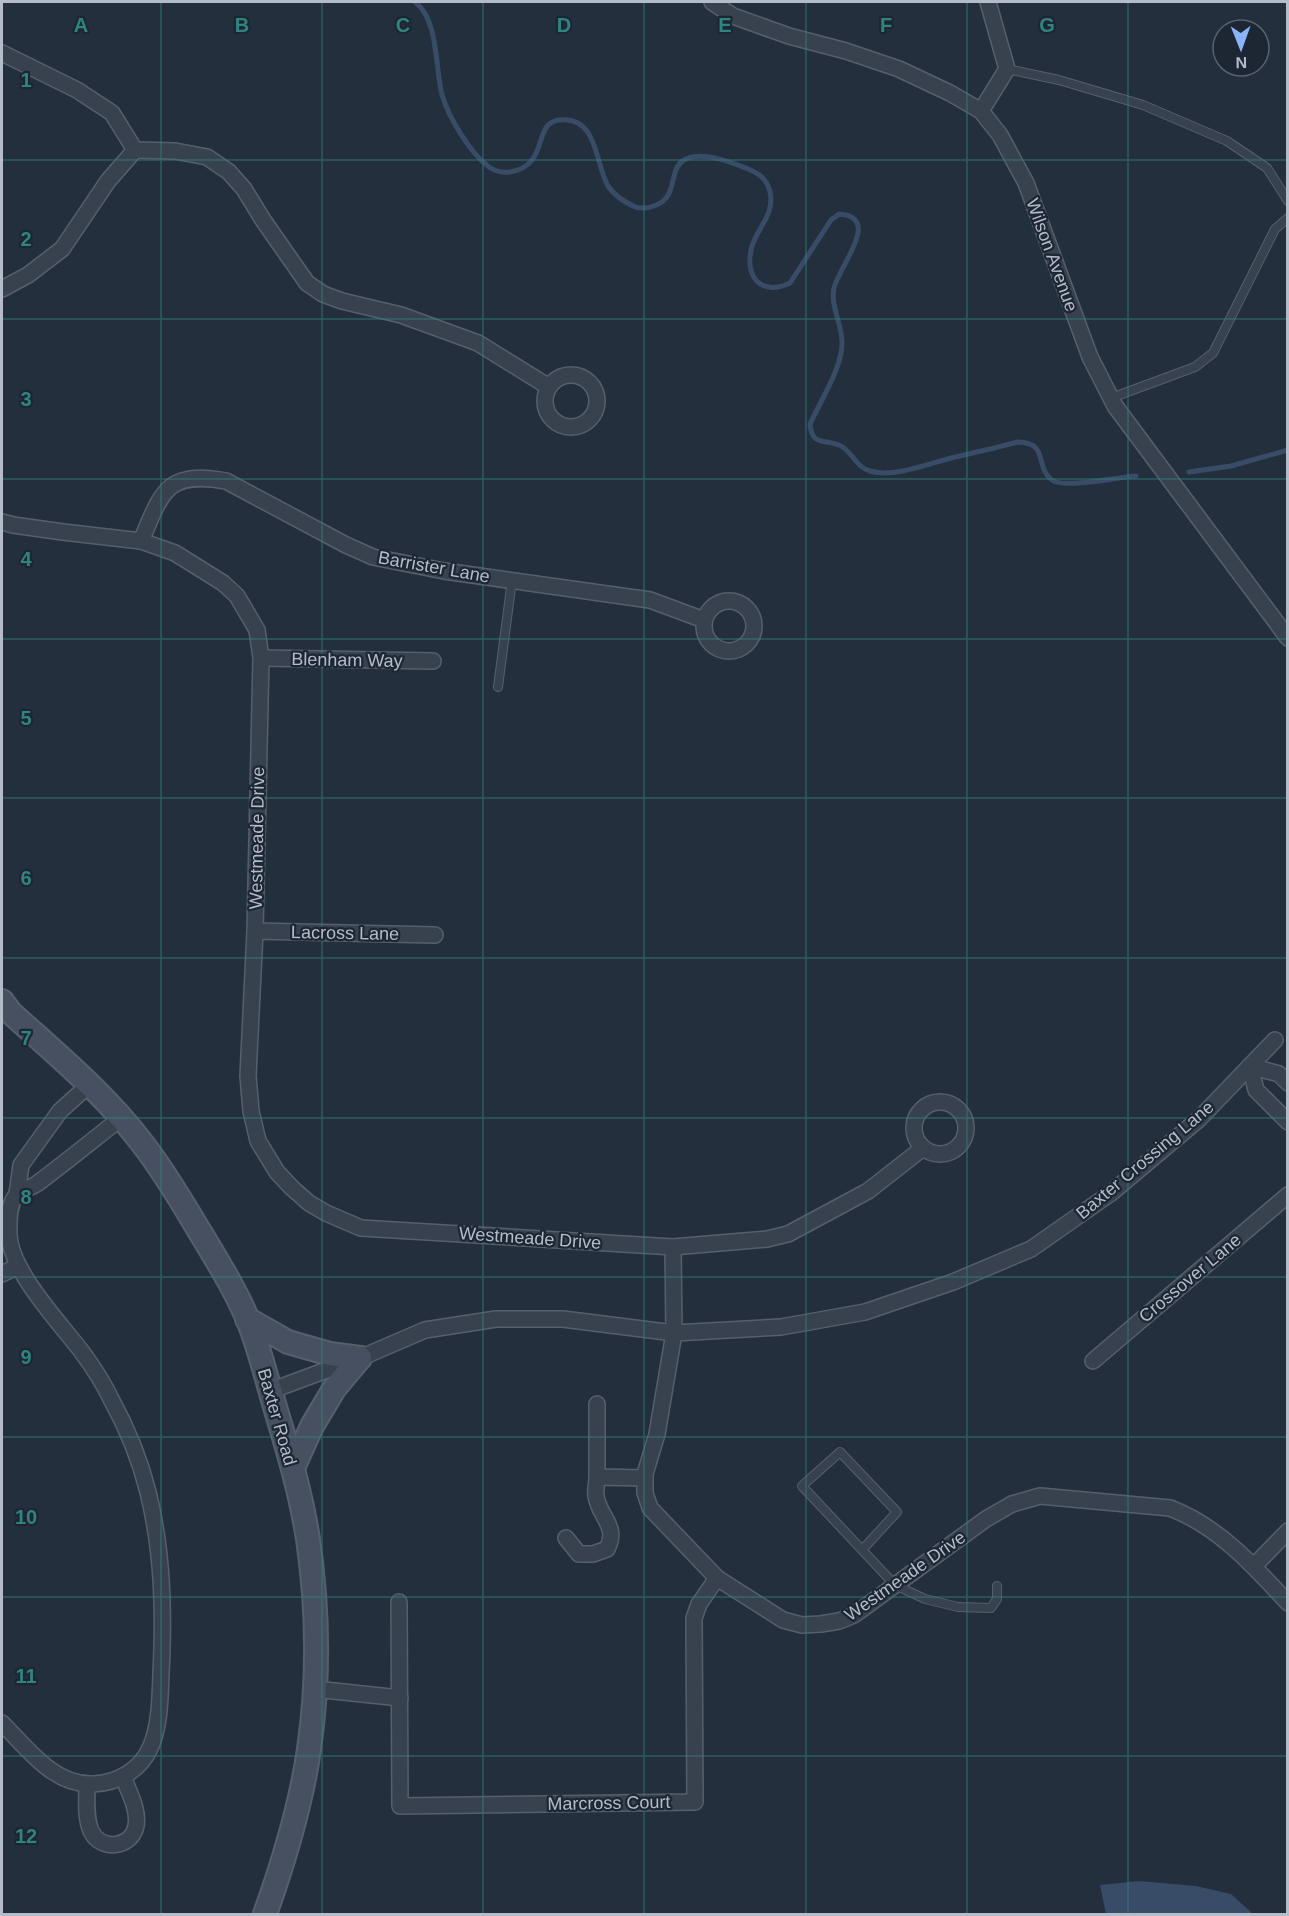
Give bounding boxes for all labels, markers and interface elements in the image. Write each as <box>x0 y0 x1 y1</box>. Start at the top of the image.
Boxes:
text: A <box>74 14 88 36</box>
text: B <box>235 14 249 36</box>
text: C <box>396 14 410 36</box>
text: D <box>557 14 571 36</box>
text: E <box>718 14 732 36</box>
text: F <box>880 14 892 36</box>
text: G <box>1039 14 1055 36</box>
north arrow <box>1211 18 1271 78</box>
text: N <box>1235 54 1247 71</box>
text: 1 <box>20 69 32 91</box>
street label: Wilson Avenue <box>1022 196 1082 314</box>
text: 2 <box>20 228 32 250</box>
text: 3 <box>20 388 32 410</box>
street label: Barrister Lane <box>377 547 491 587</box>
text: 4 <box>20 548 32 570</box>
street label: Blenham Way <box>291 649 403 671</box>
text: 5 <box>20 707 32 729</box>
street label: Westmeade Drive <box>246 766 268 910</box>
text: 6 <box>20 867 32 889</box>
street label: Lacross Lane <box>291 922 399 944</box>
text: 7 <box>20 1027 32 1049</box>
street label: Baxter Crossing Lane <box>1072 1097 1218 1223</box>
text: 8 <box>20 1186 32 1208</box>
street label: Westmeade Drive <box>458 1223 602 1253</box>
street label: Crossover Lane <box>1135 1229 1245 1327</box>
text: 9 <box>20 1346 32 1368</box>
street label: Baxter Road <box>254 1366 300 1468</box>
text: 10 <box>15 1506 37 1528</box>
street label: Westmeade Drive <box>841 1527 969 1625</box>
text: 11 <box>15 1665 37 1687</box>
street label: Marcross Court <box>547 1792 671 1814</box>
text: 12 <box>15 1825 37 1847</box>

